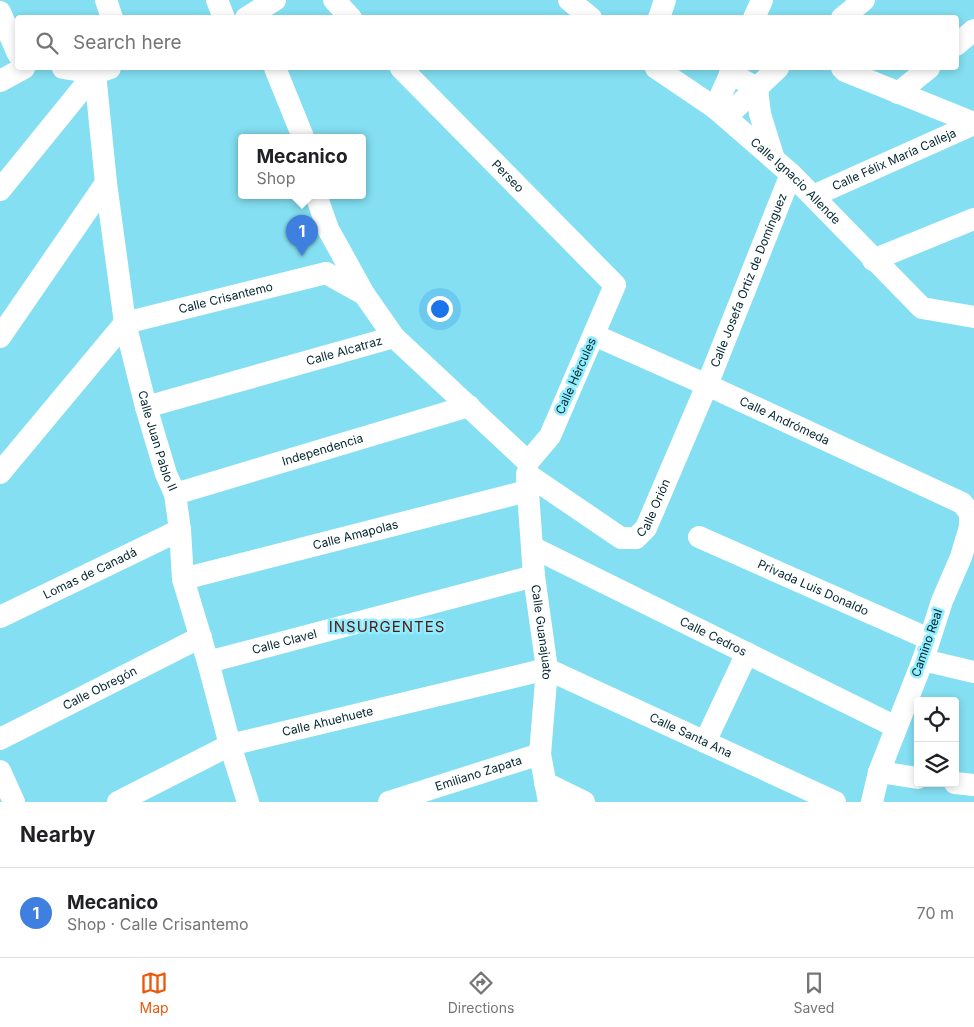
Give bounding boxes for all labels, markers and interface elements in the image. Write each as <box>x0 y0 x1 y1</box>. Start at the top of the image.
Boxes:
search box <box>15 15 959 70</box>
icon: search <box>33 29 61 57</box>
text: Search here <box>73 31 182 54</box>
street label: Calle Félix María Calleja <box>830 125 958 193</box>
popup <box>238 134 366 199</box>
street label: Calle Ignacio Allende <box>748 134 844 227</box>
text: Mecanico <box>256 145 348 168</box>
street label: Perseo <box>489 156 527 195</box>
text: Shop <box>256 168 296 188</box>
street label: Calle Josefa Ortiz de Domínguez <box>707 191 790 369</box>
pin: 1 <box>286 215 318 256</box>
street label: Calle Crisantemo <box>177 279 274 316</box>
your location <box>427 296 453 322</box>
street label: Calle Alcatraz <box>304 333 384 368</box>
street label: Calle Hércules <box>552 335 599 416</box>
street label: Calle Juan Pablo II <box>135 389 181 493</box>
street label: Calle Andrómeda <box>737 393 832 448</box>
street label: Independencia <box>280 430 365 469</box>
street label: Calle Orión <box>633 477 673 540</box>
street label: Calle Amapolas <box>311 516 400 553</box>
street label: Lomas de Canadá <box>41 544 139 602</box>
street label: Privada Luis Donaldo <box>756 556 871 618</box>
street label: Calle Guanajuato <box>528 583 555 681</box>
street label: Camino Real <box>908 607 945 679</box>
street label: Calle Cedros <box>677 613 749 659</box>
district label: INSURGENTES <box>329 617 445 636</box>
street label: Calle Clavel <box>250 626 318 657</box>
street label: Calle Obregón <box>60 663 139 713</box>
map controls <box>914 697 959 787</box>
button: locate <box>914 697 959 742</box>
street label: Calle Ahuehuete <box>280 703 375 739</box>
street label: Calle Santa Ana <box>647 709 735 761</box>
button: layers <box>914 742 959 787</box>
street label: Emiliano Zapata <box>433 752 524 794</box>
text: Nearby <box>20 822 95 847</box>
text: Mecanico <box>67 891 158 914</box>
text: 1 <box>33 903 39 923</box>
text: 70 m <box>917 903 954 923</box>
text: Shop · Calle Crisantemo <box>67 914 249 934</box>
tab: Map <box>140 969 169 1016</box>
tab: Directions <box>448 969 514 1016</box>
tab: Saved <box>793 969 834 1016</box>

